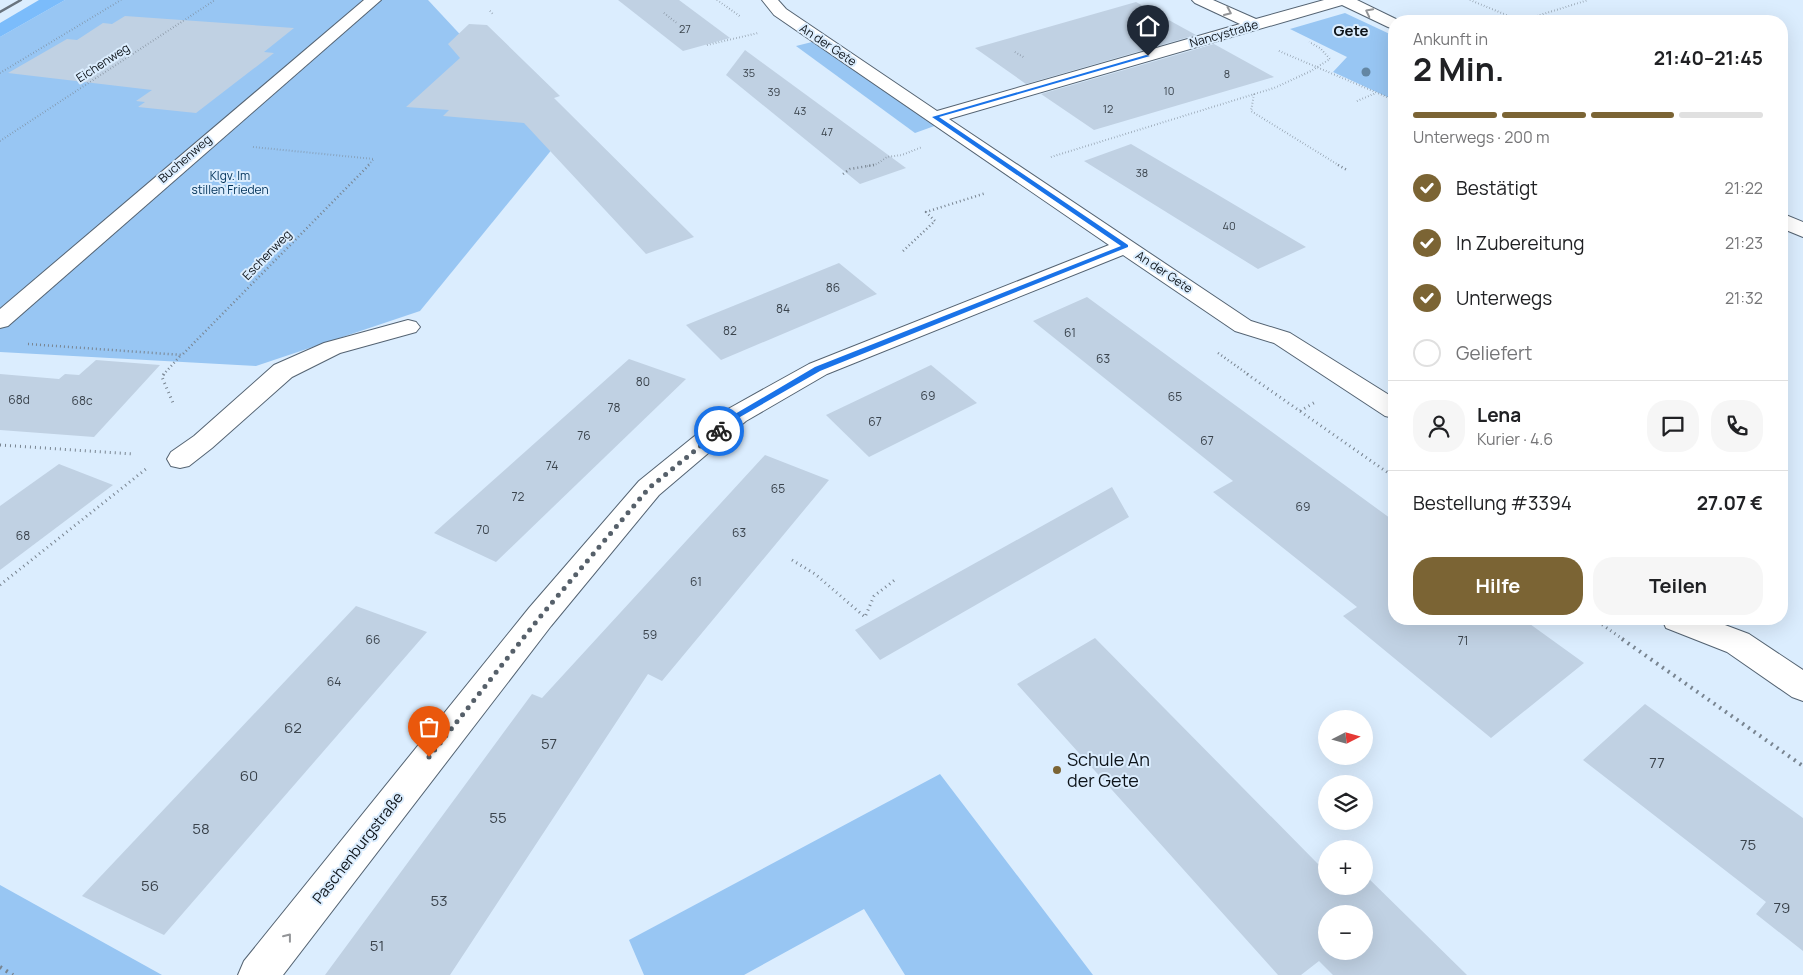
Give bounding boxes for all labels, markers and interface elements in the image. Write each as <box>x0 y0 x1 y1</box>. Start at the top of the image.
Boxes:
pin <box>1127 5 1169 56</box>
one-way arrow <box>1223 6 1232 17</box>
one-way arrow <box>1366 8 1375 18</box>
icon: home <box>1134 12 1162 40</box>
street label: Nancystraße <box>1188 16 1260 51</box>
street label: An der Gete <box>797 19 860 70</box>
district label: Gete <box>1333 20 1369 41</box>
house number: 27 <box>679 21 691 36</box>
text: Ankunft in <box>1413 28 1488 50</box>
street label: Eichenweg <box>73 39 133 86</box>
text: 21:40–21:45 <box>1654 45 1763 71</box>
text: 2 Min. <box>1413 47 1505 91</box>
house number: 35 <box>743 65 755 80</box>
house number: 8 <box>1224 66 1230 81</box>
house number: 10 <box>1163 83 1175 98</box>
house number: 39 <box>768 84 781 99</box>
house number: 12 <box>1103 101 1113 116</box>
house number: 43 <box>794 103 806 118</box>
house number: 47 <box>821 124 833 139</box>
text: Unterwegs · 200 m <box>1413 126 1550 148</box>
street label: Buchenweg <box>154 131 215 186</box>
house number: 38 <box>1136 165 1148 180</box>
park label: Klgv. Im stillen Frieden <box>191 167 269 198</box>
icon: check <box>1413 174 1441 202</box>
text: Bestätigt <box>1456 175 1538 201</box>
text: 21:22 <box>1725 177 1763 199</box>
house number: 40 <box>1222 218 1236 233</box>
street label: Eschenweg <box>238 226 295 284</box>
icon: check <box>1413 229 1441 257</box>
text: In Zubereitung <box>1456 230 1584 256</box>
text: 21:23 <box>1725 232 1763 254</box>
street label: An der Gete <box>1133 246 1196 297</box>
house number: 86 <box>826 279 840 296</box>
icon: check <box>1413 284 1441 312</box>
text: Unterwegs <box>1456 285 1552 311</box>
text: 21:32 <box>1725 287 1763 309</box>
house number: 84 <box>776 300 790 317</box>
house number: 82 <box>723 322 737 339</box>
house number: 61 <box>1064 324 1076 341</box>
text: Geliefert <box>1456 340 1532 366</box>
house number: 63 <box>1096 350 1110 367</box>
house number: 80 <box>636 373 650 390</box>
house number: 69 <box>921 387 935 404</box>
house number: 65 <box>1168 388 1182 405</box>
house number: 68d <box>8 391 30 408</box>
house number: 68c <box>71 392 93 409</box>
house number: 78 <box>608 399 621 416</box>
button: person <box>1413 400 1465 452</box>
button: chat <box>1647 400 1699 452</box>
button: phone <box>1711 400 1763 452</box>
text: Lena <box>1477 402 1521 428</box>
courier <box>694 406 744 456</box>
house number: 67 <box>868 413 882 430</box>
icon: bike <box>705 417 733 445</box>
house number: 76 <box>577 427 591 444</box>
text: Kurier · 4.6 <box>1477 428 1553 450</box>
house number: 67 <box>1200 432 1214 449</box>
house number: 74 <box>546 457 558 474</box>
house number: 65 <box>771 480 785 497</box>
house number: 72 <box>512 488 525 505</box>
text: Bestellung #3394 <box>1413 490 1572 516</box>
text: 27.07 € <box>1697 490 1763 516</box>
house number: 69 <box>1296 498 1310 515</box>
house number: 70 <box>476 521 490 538</box>
house number: 63 <box>732 524 746 541</box>
house number: 68 <box>16 527 30 544</box>
button: Hilfe <box>1413 557 1583 615</box>
button: Teilen <box>1593 557 1763 615</box>
house number: 61 <box>690 573 702 590</box>
house number: 59 <box>643 626 657 643</box>
house number: 66 <box>366 631 380 648</box>
house number: 71 <box>1458 632 1468 649</box>
house number: 64 <box>327 673 341 690</box>
pin <box>408 706 450 757</box>
north arrow <box>1318 710 1372 765</box>
map controls <box>1318 710 1373 960</box>
icon: bag <box>415 713 443 741</box>
house number: 62 <box>284 717 302 738</box>
house number: 57 <box>541 733 557 754</box>
place label: Schule An der Gete <box>1067 747 1150 792</box>
house number: 77 <box>1649 752 1665 773</box>
marker: Schule An der Gete <box>1051 764 1063 776</box>
house number: 60 <box>240 765 258 786</box>
button: layers <box>1318 775 1373 830</box>
street label: Paschenburgstraße <box>307 787 408 908</box>
house number: 55 <box>489 807 507 828</box>
house number: 58 <box>192 818 210 839</box>
house number: 75 <box>1740 834 1756 855</box>
button: + <box>1318 840 1373 895</box>
house number: 56 <box>141 875 159 896</box>
house number: 53 <box>431 890 447 911</box>
house number: 79 <box>1774 897 1790 918</box>
button: − <box>1318 905 1373 960</box>
one-way arrow <box>282 934 290 943</box>
house number: 51 <box>370 935 384 956</box>

